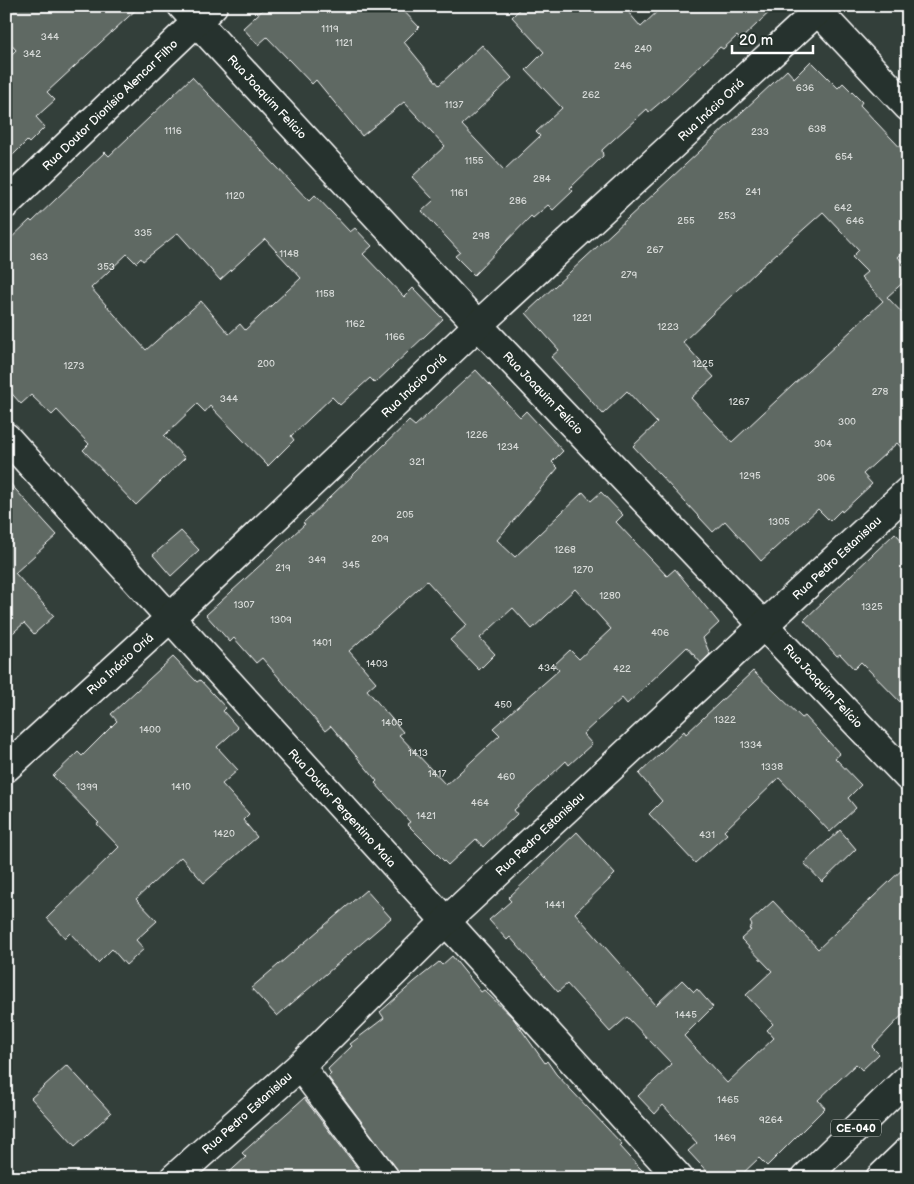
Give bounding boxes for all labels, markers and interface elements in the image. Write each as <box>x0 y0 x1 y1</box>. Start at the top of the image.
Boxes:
scale bar <box>732 22 813 54</box>
house number: 1119 <box>321 23 339 35</box>
house number: 344 <box>41 31 59 43</box>
text: 20 m <box>739 31 773 50</box>
street label: Rua Doutor Dionísio Alencar Filho <box>40 37 181 174</box>
house number: 1121 <box>335 37 353 49</box>
house number: 240 <box>634 43 652 55</box>
house number: 342 <box>23 48 41 60</box>
street label: Rua Joaquim Felício <box>224 52 310 143</box>
house number: 246 <box>614 60 632 72</box>
street label: Rua Inácio Oriá <box>675 76 748 145</box>
house number: 636 <box>796 82 814 94</box>
house number: 262 <box>582 89 600 101</box>
house number: 1137 <box>445 99 463 111</box>
house number: 638 <box>808 123 826 135</box>
house number: 1116 <box>164 125 182 137</box>
house number: 233 <box>751 126 769 138</box>
house number: 654 <box>835 151 853 163</box>
house number: 1155 <box>464 155 484 167</box>
house number: 284 <box>533 173 551 185</box>
house number: 241 <box>745 186 761 198</box>
house number: 1161 <box>450 187 468 199</box>
house number: 1120 <box>225 190 245 202</box>
house number: 286 <box>509 195 527 207</box>
house number: 642 <box>834 202 852 214</box>
house number: 253 <box>718 210 736 222</box>
house number: 255 <box>677 215 695 227</box>
house number: 646 <box>846 215 864 227</box>
house number: 335 <box>134 227 152 239</box>
house number: 298 <box>472 230 490 242</box>
house number: 267 <box>647 244 664 256</box>
house number: 1148 <box>279 248 299 260</box>
house number: 363 <box>30 251 48 263</box>
house number: 353 <box>97 261 115 273</box>
house number: 279 <box>621 269 638 281</box>
house number: 1158 <box>315 288 335 300</box>
house number: 1221 <box>572 312 592 324</box>
house number: 1162 <box>345 318 365 330</box>
house number: 1223 <box>657 321 679 333</box>
house number: 1166 <box>385 331 405 343</box>
street label: Rua Joaquim Felício <box>499 349 586 438</box>
street label: Rua Inácio Oriá <box>379 351 450 421</box>
house number: 200 <box>257 358 275 370</box>
house number: 1225 <box>692 358 714 370</box>
house number: 1273 <box>64 360 84 372</box>
house number: 278 <box>872 386 888 398</box>
house number: 344 <box>220 393 238 405</box>
house number: 1267 <box>729 396 749 408</box>
house number: 300 <box>838 416 856 428</box>
house number: 1226 <box>466 429 488 441</box>
house number: 304 <box>814 438 832 450</box>
house number: 1234 <box>497 441 519 453</box>
house number: 321 <box>409 456 425 468</box>
house number: 1295 <box>739 470 761 482</box>
house number: 306 <box>817 472 835 484</box>
house number: 205 <box>396 509 414 521</box>
street label: Rua Pedro Estanislau <box>790 513 885 603</box>
house number: 1305 <box>768 516 790 528</box>
house number: 209 <box>371 533 389 545</box>
house number: 1268 <box>554 544 576 556</box>
house number: 349 <box>308 554 326 566</box>
house number: 345 <box>342 559 360 571</box>
house number: 219 <box>275 562 291 574</box>
house number: 1270 <box>573 564 593 576</box>
house number: 1280 <box>599 590 621 602</box>
house number: 1307 <box>234 599 254 611</box>
house number: 1325 <box>861 601 883 613</box>
house number: 1309 <box>270 614 292 626</box>
house number: 406 <box>651 627 669 639</box>
street label: Rua Inácio Oriá <box>84 630 157 698</box>
house number: 1401 <box>312 637 332 649</box>
street label: Rua Joaquim Felício <box>780 641 866 732</box>
house number: 1403 <box>366 658 388 670</box>
house number: 434 <box>538 662 556 674</box>
house number: 422 <box>613 663 631 675</box>
house number: 450 <box>494 699 512 711</box>
house number: 1322 <box>714 714 736 726</box>
house number: 1405 <box>381 717 403 729</box>
house number: 1400 <box>139 724 161 736</box>
house number: 1334 <box>740 739 762 751</box>
street label: Rua Doutor Pergentino Maia <box>285 746 399 871</box>
house number: 1413 <box>408 747 428 759</box>
house number: 1338 <box>761 761 783 773</box>
house number: 1417 <box>428 768 446 780</box>
house number: 460 <box>497 771 515 783</box>
house number: 1399 <box>76 781 98 793</box>
house number: 1410 <box>171 781 191 793</box>
street label: Rua Pedro Estanislau <box>493 789 588 879</box>
house number: 464 <box>471 797 489 809</box>
house number: 1421 <box>416 810 436 822</box>
house number: 1420 <box>213 828 235 840</box>
house number: 431 <box>699 829 715 841</box>
house number: 1441 <box>545 899 565 911</box>
house number: 1445 <box>675 1009 697 1021</box>
street label: Rua Pedro Estanislau <box>199 1069 295 1158</box>
house number: 1465 <box>717 1094 739 1106</box>
house number: 9264 <box>759 1114 783 1126</box>
road number: CE-040 <box>831 1120 881 1136</box>
house number: 1469 <box>714 1132 736 1144</box>

